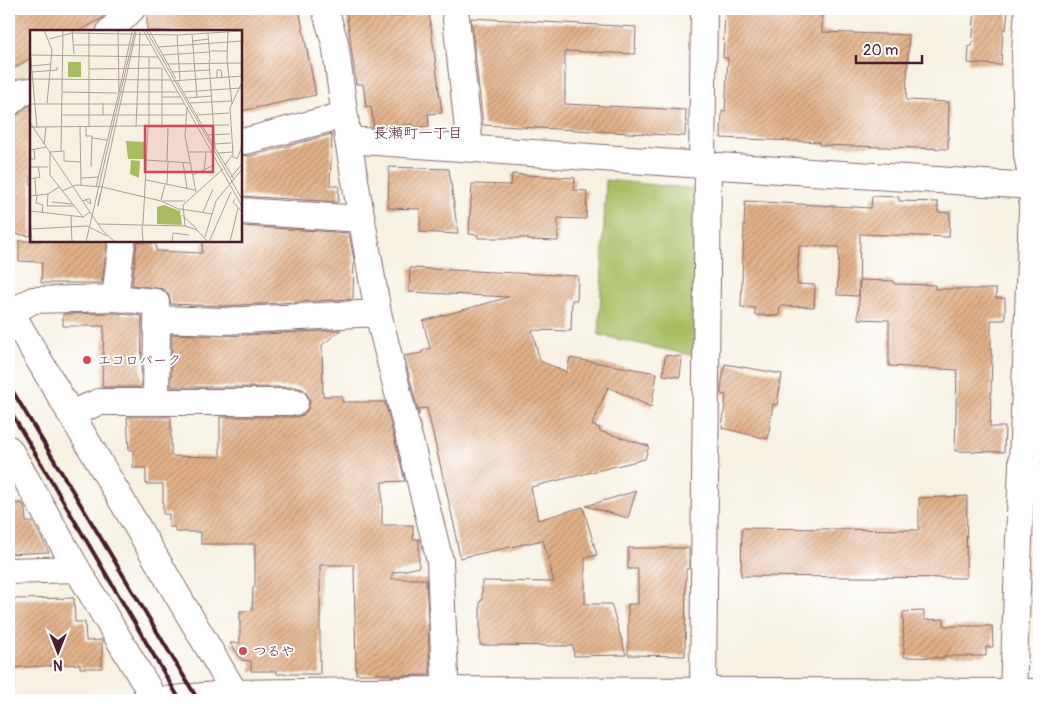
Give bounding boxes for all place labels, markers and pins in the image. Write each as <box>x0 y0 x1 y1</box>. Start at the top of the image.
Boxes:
place label: エコロパーク <box>97 352 181 369</box>
marker: エコロパーク <box>81 354 93 366</box>
place label: つるや <box>253 643 295 660</box>
marker: つるや <box>237 645 249 657</box>

